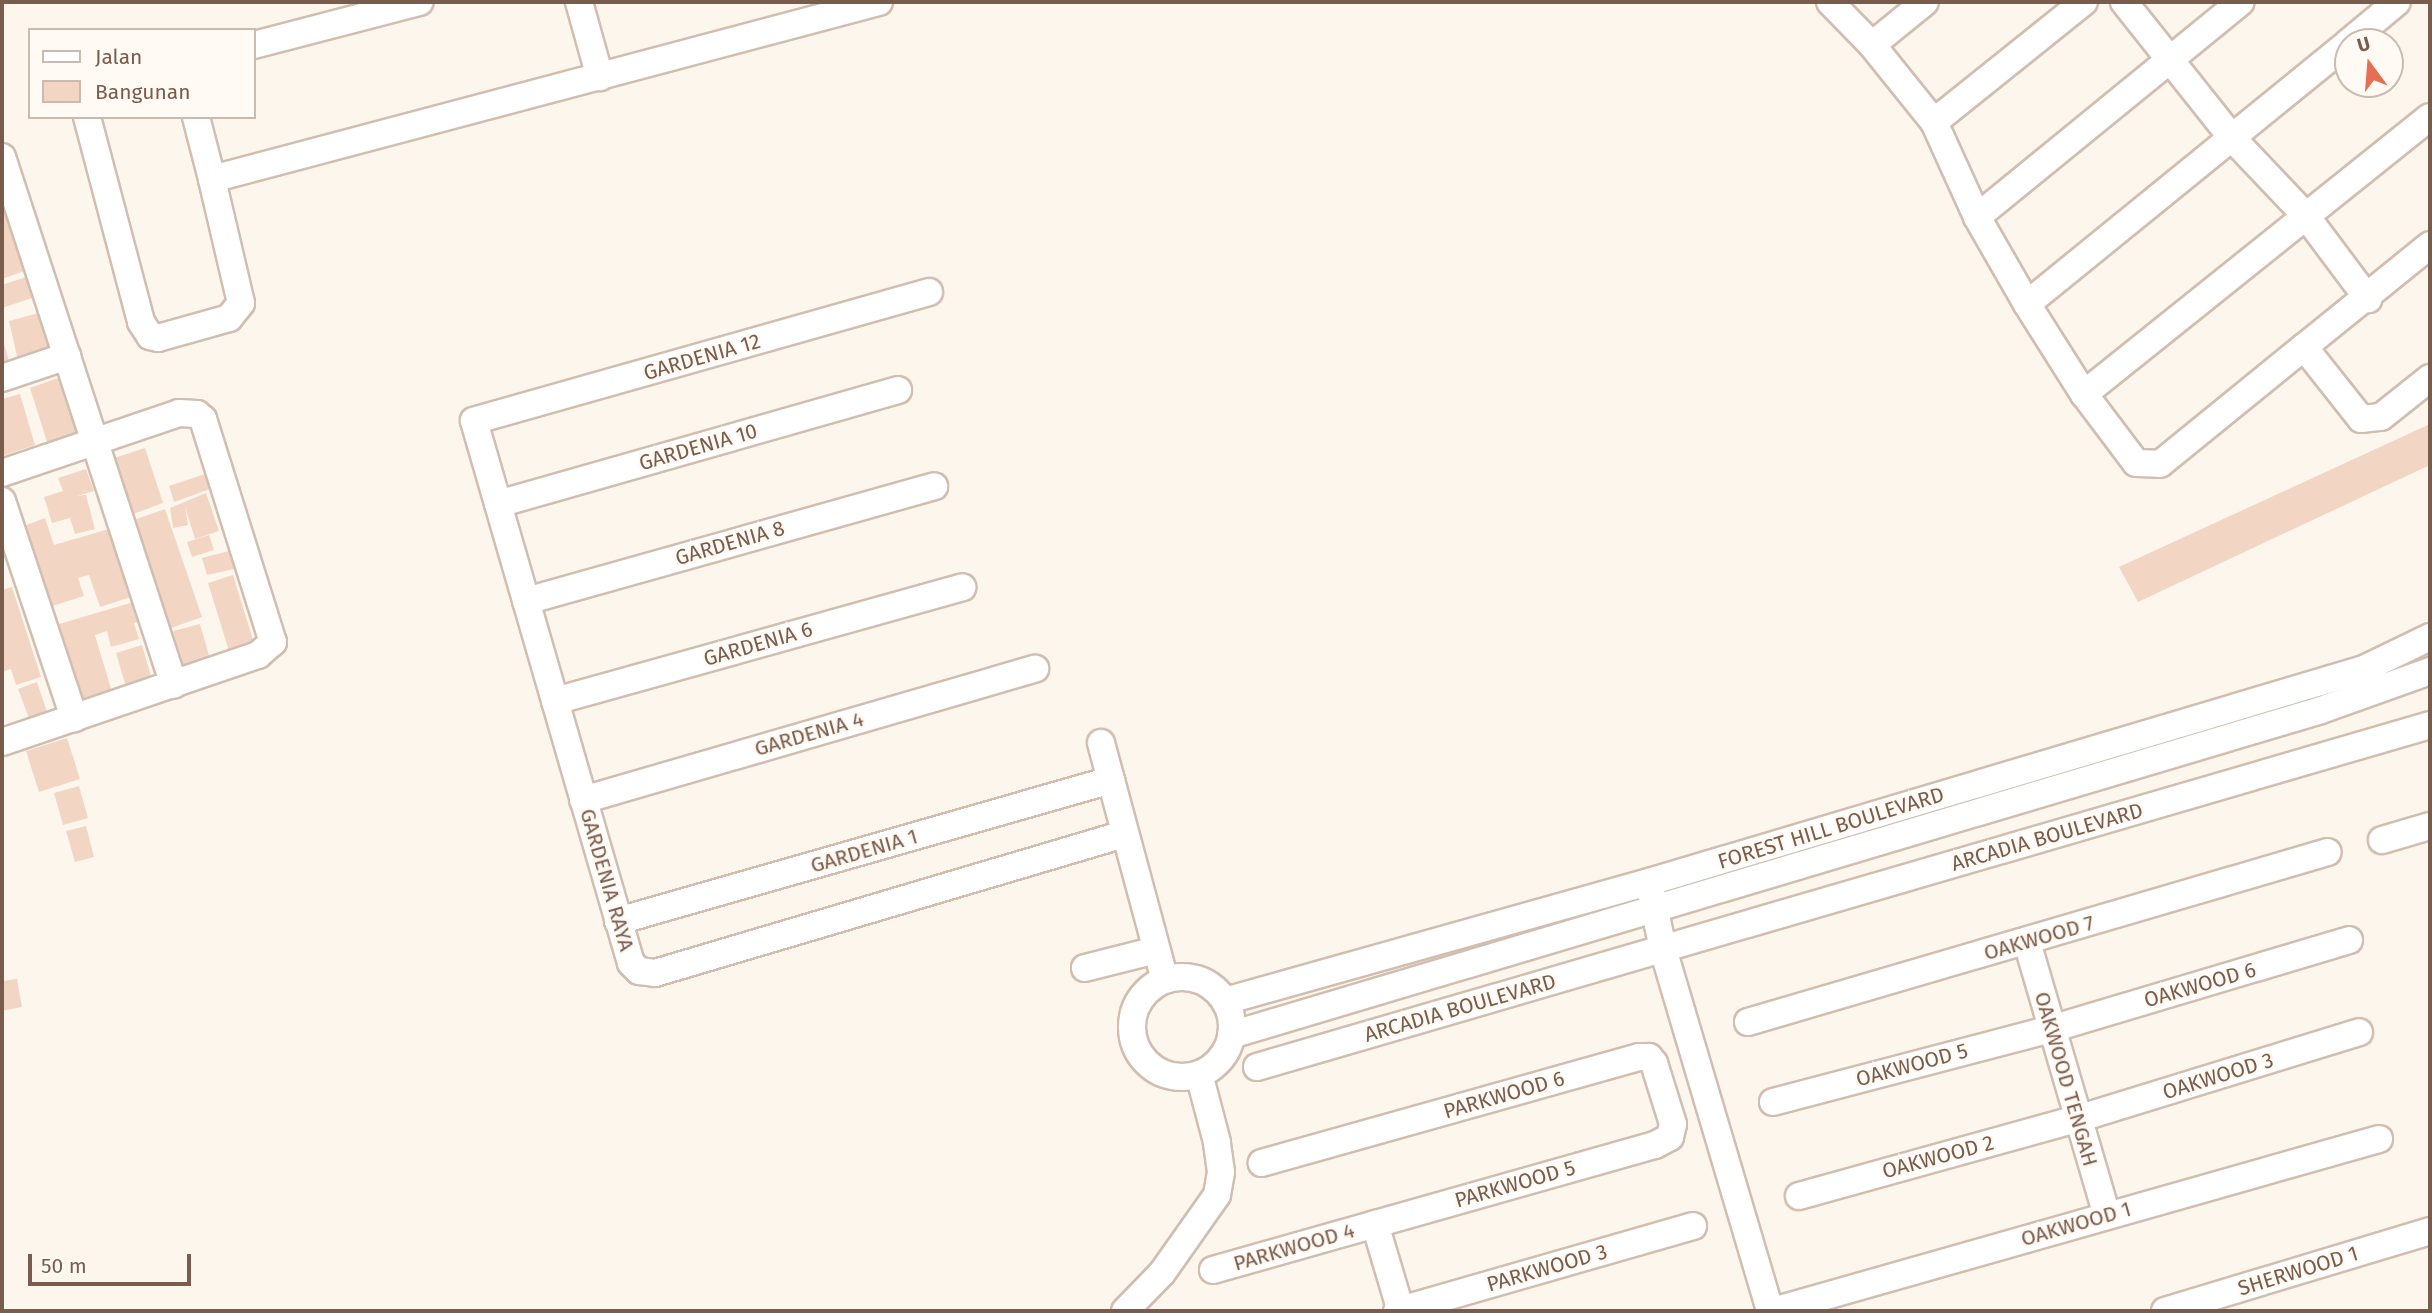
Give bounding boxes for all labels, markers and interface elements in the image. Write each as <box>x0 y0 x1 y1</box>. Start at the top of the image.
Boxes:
legend <box>28 28 256 119</box>
north arrow <box>2334 28 2404 98</box>
text: U <box>2355 31 2373 57</box>
text: Jalan <box>95 44 142 70</box>
text: Bangunan <box>95 79 190 105</box>
street label: GARDENIA 12 <box>641 328 763 386</box>
street label: GARDENIA 10 <box>636 418 760 476</box>
street label: GARDENIA 8 <box>672 515 788 571</box>
street label: GARDENIA 6 <box>701 616 815 672</box>
street label: GARDENIA 4 <box>752 706 866 762</box>
street label: FOREST HILL BOULEVARD <box>1715 782 1947 874</box>
street label: ARCADIA BOULEVARD <box>1948 798 2146 876</box>
street label: GARDENIA RAYA <box>575 806 639 954</box>
street label: GARDENIA 1 <box>808 824 920 878</box>
street label: OAKWOOD 7 <box>1981 910 2097 966</box>
street label: OAKWOOD 6 <box>2141 957 2259 1013</box>
street label: ARCADIA BOULEVARD <box>1361 969 1559 1047</box>
street label: OAKWOOD TENGAH <box>2029 989 2103 1169</box>
street label: OAKWOOD 5 <box>1853 1038 1971 1092</box>
street label: OAKWOOD 3 <box>2159 1047 2277 1105</box>
street label: PARKWOOD 6 <box>1441 1066 1567 1124</box>
street label: OAKWOOD 2 <box>1879 1130 1997 1184</box>
street label: PARKWOOD 5 <box>1452 1155 1578 1213</box>
street label: OAKWOOD 1 <box>2018 1196 2134 1252</box>
street label: PARKWOOD 4 <box>1231 1218 1357 1276</box>
street label: PARKWOOD 3 <box>1484 1239 1610 1297</box>
scale bar <box>32 1240 194 1284</box>
street label: SHERWOOD 1 <box>2235 1241 2361 1301</box>
text: 50 m <box>41 1253 87 1279</box>

